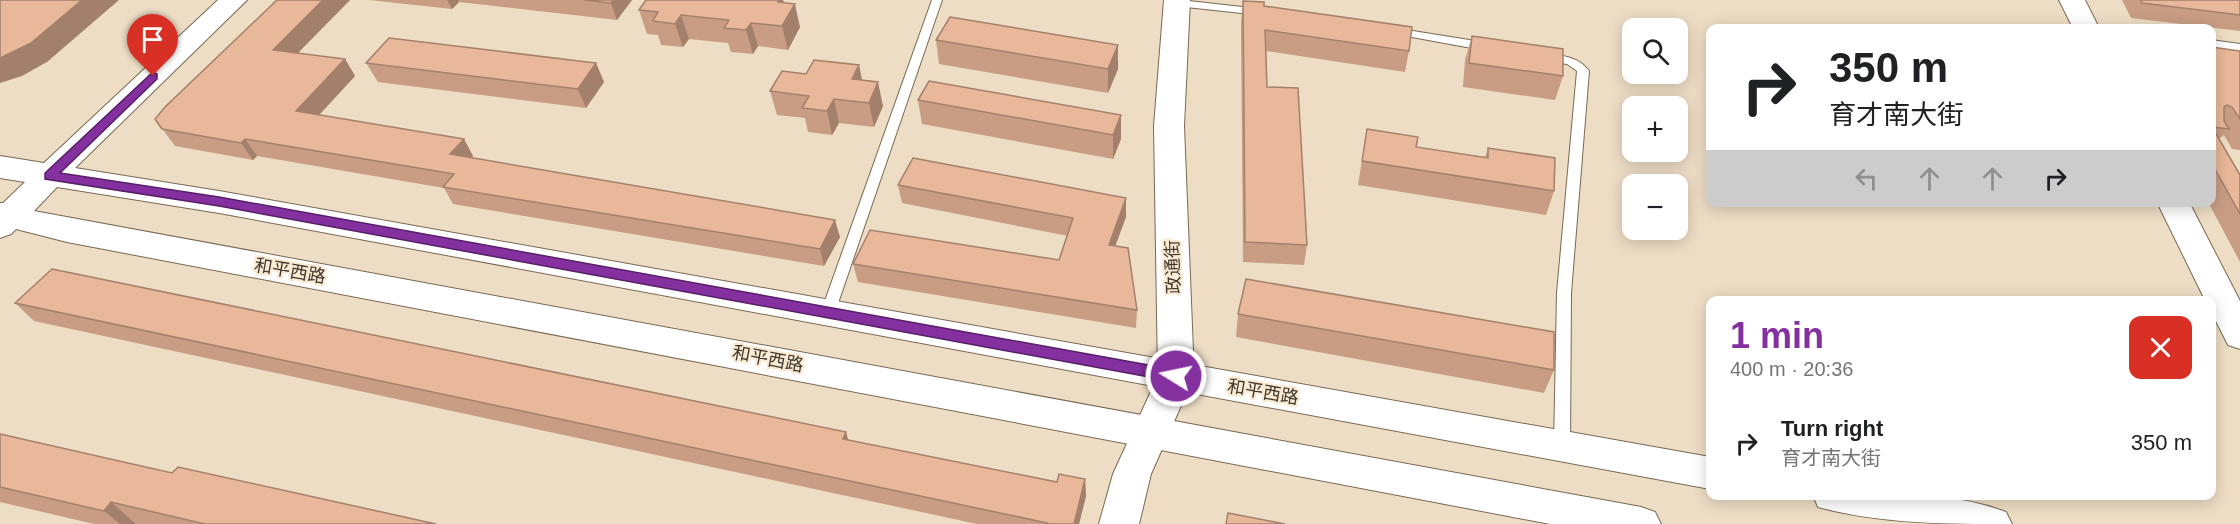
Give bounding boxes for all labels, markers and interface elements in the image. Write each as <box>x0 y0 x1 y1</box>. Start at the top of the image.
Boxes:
pin <box>127 14 178 76</box>
map controls <box>1622 18 1688 240</box>
button: search <box>1622 18 1688 84</box>
icon: arrive <box>136 23 169 56</box>
text: 350 m <box>1829 44 1948 91</box>
icon: right <box>1730 48 1808 126</box>
button: + <box>1622 96 1688 162</box>
text: 育才南大街 <box>1829 100 1964 130</box>
icon: left <box>1850 162 1883 195</box>
icon: ahead <box>1913 162 1946 195</box>
icon: ahead <box>1976 162 2009 195</box>
icon: right <box>2039 162 2072 195</box>
button: − <box>1622 174 1688 240</box>
street label: 政通街 <box>1162 240 1184 294</box>
street label: 和平西路 <box>253 255 327 287</box>
text: 1 min <box>1730 315 1824 356</box>
button: close <box>2129 316 2192 379</box>
street label: 和平西路 <box>731 342 805 376</box>
position arrow <box>1144 344 1208 408</box>
text: 400 m · 20:36 <box>1730 358 1853 380</box>
street label: 和平西路 <box>1226 376 1300 408</box>
text: Turn right <box>1781 416 1883 441</box>
icon: right <box>1730 427 1763 460</box>
text: 350 m <box>2131 430 2192 455</box>
text: 育才南大街 <box>1781 447 1881 469</box>

